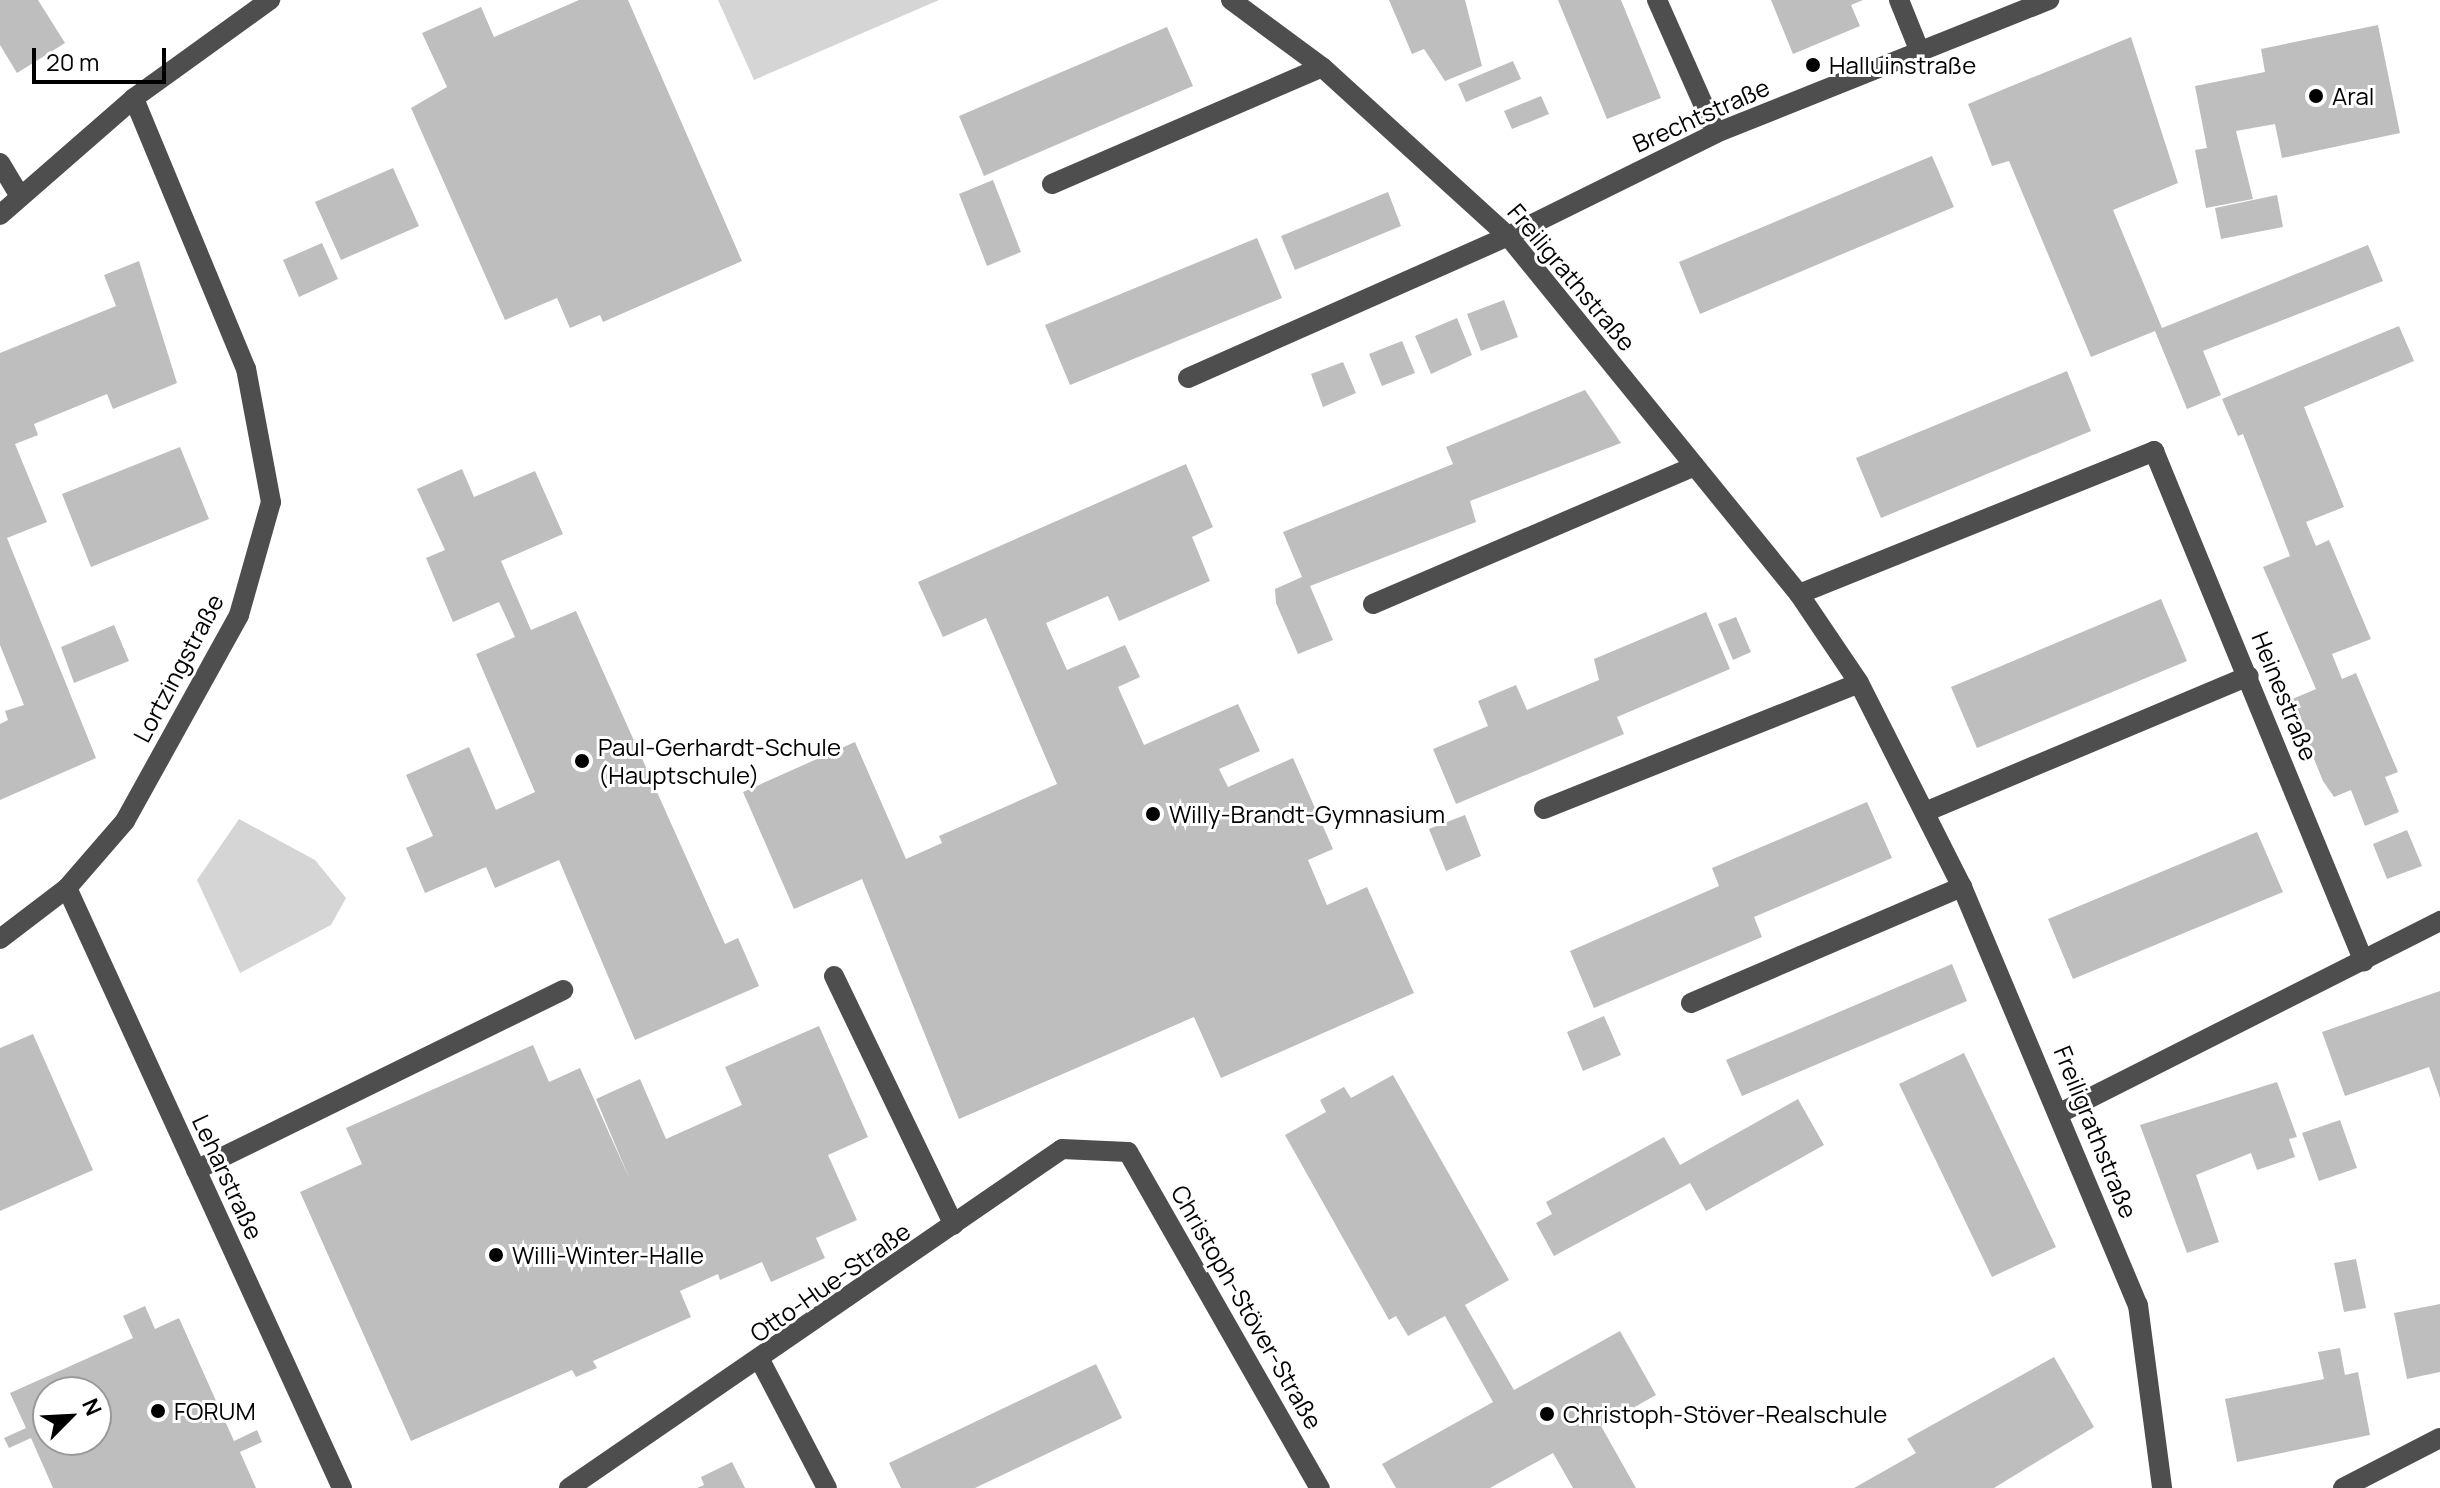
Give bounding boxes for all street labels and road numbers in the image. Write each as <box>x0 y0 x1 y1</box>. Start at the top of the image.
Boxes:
street label: Brechtstraße <box>1628 72 1774 158</box>
street label: Freiligrathstraße <box>1502 198 1642 356</box>
street label: Lortzingstraße <box>127 589 229 747</box>
street label: Heinestraße <box>2246 627 2324 765</box>
street label: Freiligrathstraße <box>2048 1042 2144 1222</box>
street label: Leharstraße <box>187 1110 269 1244</box>
street label: Christoph-Stöver-Straße <box>1165 1180 1329 1434</box>
street label: Otto-Hue-Straße <box>745 1216 915 1348</box>

